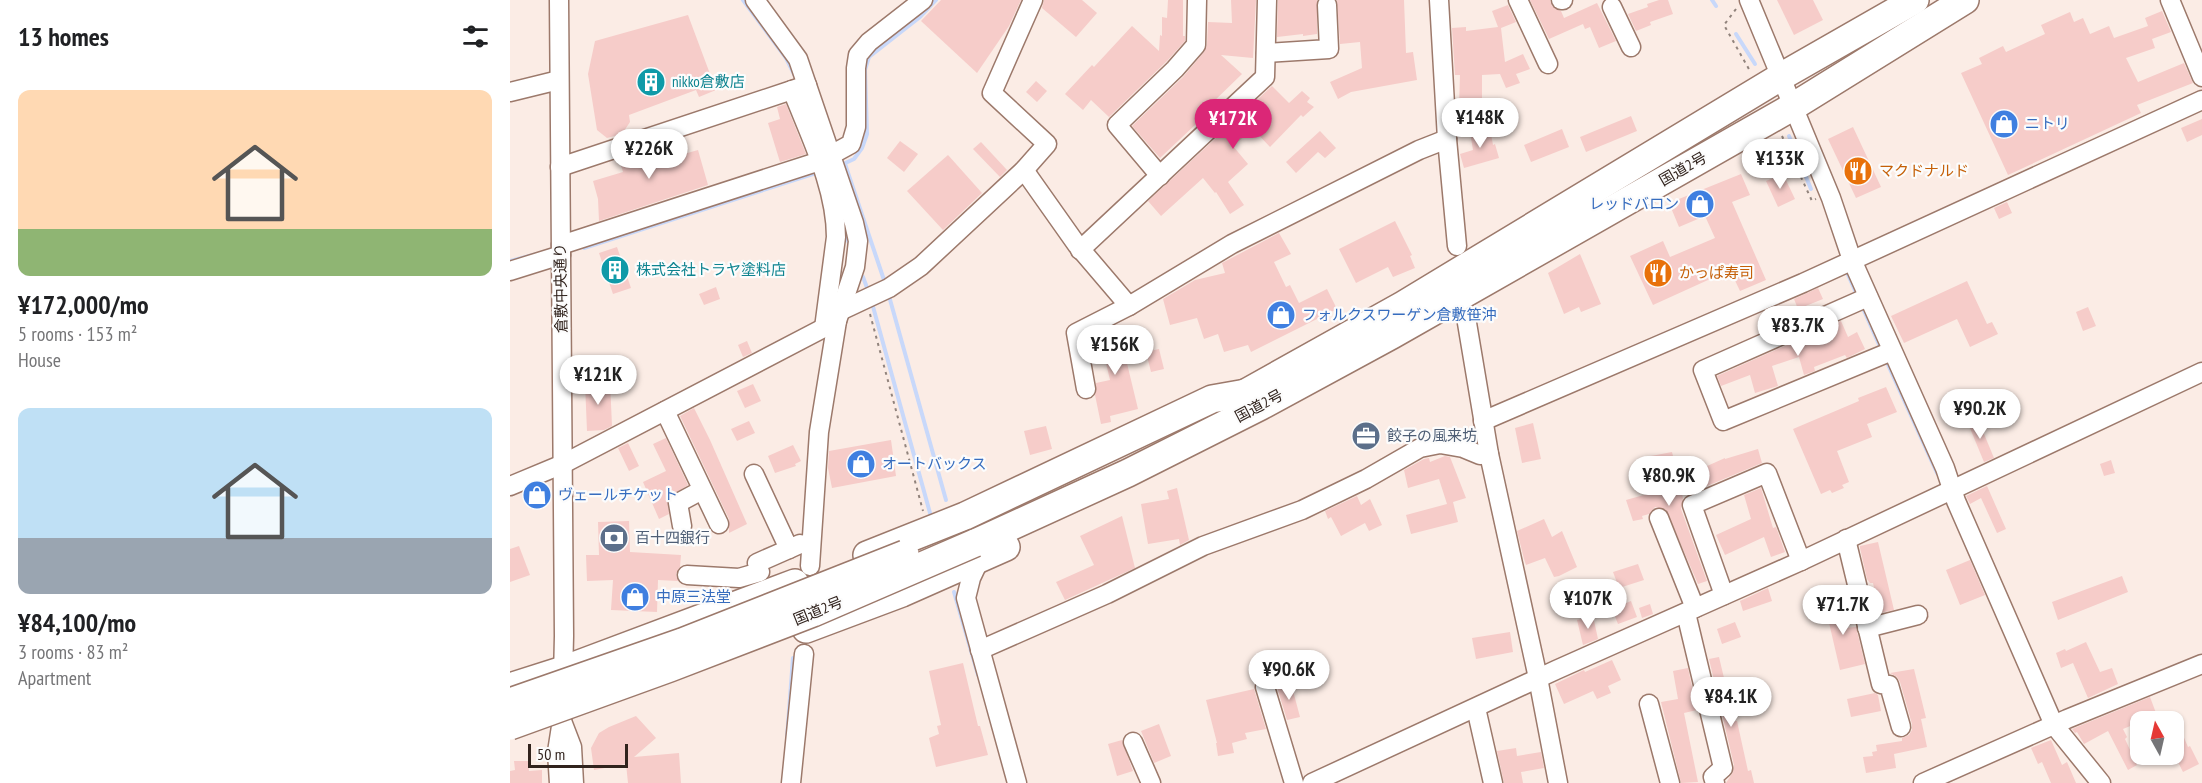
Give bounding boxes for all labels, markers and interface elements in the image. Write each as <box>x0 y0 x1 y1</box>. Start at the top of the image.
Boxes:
text: 13 homes <box>18 20 109 53</box>
icon: filters <box>459 20 492 53</box>
building icon: nikko倉敷店 <box>635 66 667 98</box>
place label: nikko倉敷店 <box>672 72 745 91</box>
pin: ¥148K <box>1438 98 1522 149</box>
pin: ¥172K <box>1191 99 1275 150</box>
text: ¥148K <box>1456 104 1504 130</box>
text: ¥172K <box>1209 105 1257 131</box>
shop icon: ニトリ <box>1988 108 2020 140</box>
place label: ニトリ <box>2025 114 2070 133</box>
icon: home <box>201 129 309 237</box>
pin: ¥226K <box>607 129 691 180</box>
text: ¥226K <box>625 135 673 161</box>
pin: ¥133K <box>1738 139 1822 190</box>
text: ¥133K <box>1756 145 1804 171</box>
street label: 国道2号 <box>1656 147 1710 190</box>
restaurant icon: マクドナルド <box>1842 155 1874 187</box>
place label: マクドナルド <box>1879 161 1969 180</box>
shop icon: レッドバロン <box>1684 188 1716 220</box>
place label: レッドバロン <box>1589 194 1679 213</box>
street label: 倉敷中央通り <box>550 243 571 333</box>
building icon: 株式会社トラヤ塗料店 <box>599 254 631 286</box>
restaurant icon: かっぱ寿司 <box>1642 257 1674 289</box>
place label: 株式会社トラヤ塗料店 <box>636 260 786 279</box>
place label: かっぱ寿司 <box>1679 263 1754 282</box>
text: ¥172,000/mo <box>18 288 149 321</box>
shop icon: フォルクスワーゲン倉敷笹沖 <box>1265 299 1297 331</box>
place label: フォルクスワーゲン倉敷笹沖 <box>1302 305 1497 324</box>
pin: ¥83.7K <box>1749 306 1847 357</box>
text: ¥83.7K <box>1772 312 1824 338</box>
text: 5 rooms · 153 m² <box>18 321 137 347</box>
pin: ¥156K <box>1073 325 1157 376</box>
text: ¥156K <box>1091 331 1139 357</box>
text: House <box>18 347 61 373</box>
pin: ¥121K <box>556 355 640 406</box>
text: ¥121K <box>574 361 622 387</box>
street label: 国道2号 <box>1231 385 1286 426</box>
pin: ¥90.2K <box>1931 389 2029 440</box>
text: ¥90.2K <box>1954 395 2006 421</box>
office icon: 餃子の風来坊 <box>1350 420 1382 452</box>
place label: 餃子の風来坊 <box>1387 426 1477 445</box>
icon: home <box>201 447 309 555</box>
shop icon: オートバックス <box>845 448 877 480</box>
place label: オートバックス <box>882 454 987 473</box>
pin: ¥80.9K <box>1620 456 1718 507</box>
text: ¥80.9K <box>1643 462 1695 488</box>
shop icon: ヴェールチケット <box>521 479 553 511</box>
place label: ヴェールチケット <box>558 485 678 504</box>
bank icon: 百十四銀行 <box>598 522 630 554</box>
place label: 百十四銀行 <box>635 528 710 547</box>
pin: ¥107K <box>1546 579 1630 630</box>
shop icon: 中原三法堂 <box>619 581 651 613</box>
text: ¥107K <box>1564 585 1612 611</box>
pin: ¥71.7K <box>1794 585 1892 636</box>
place label: 中原三法堂 <box>656 587 731 606</box>
text: ¥71.7K <box>1817 591 1869 617</box>
street label: 国道2号 <box>790 592 845 629</box>
text: ¥84,100/mo <box>18 606 136 639</box>
text: 3 rooms · 83 m² <box>18 639 128 665</box>
pin: ¥90.6K <box>1240 650 1338 701</box>
text: ¥90.6K <box>1263 656 1315 682</box>
text: Apartment <box>18 665 91 691</box>
pin: ¥84.1K <box>1682 677 1780 728</box>
text: ¥84.1K <box>1705 683 1757 709</box>
north arrow <box>2130 711 2184 765</box>
map controls <box>2130 711 2184 765</box>
scale bar <box>528 741 628 768</box>
text: 50 m <box>537 744 565 764</box>

